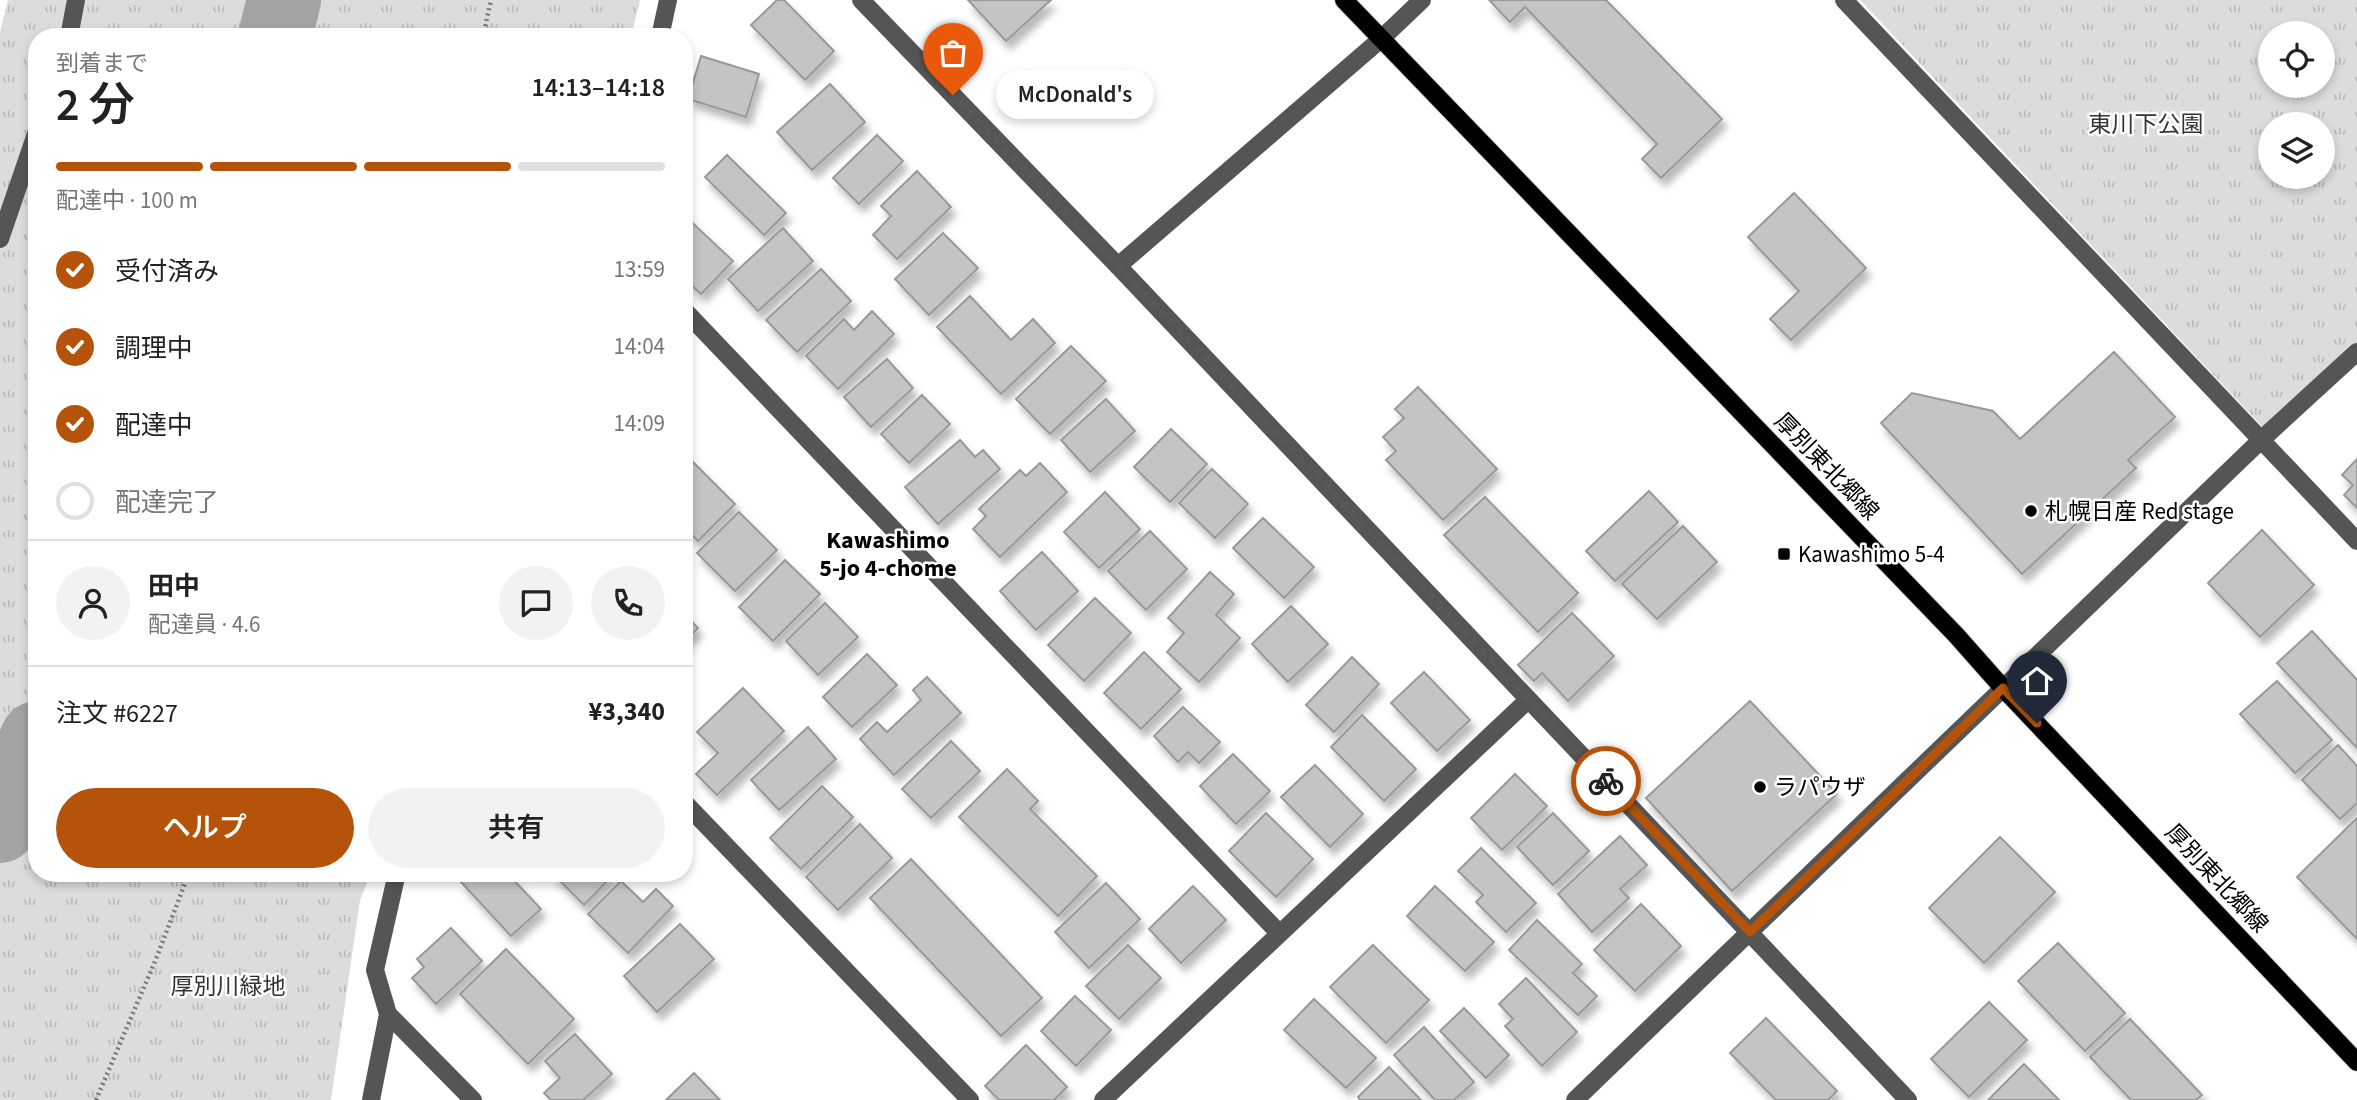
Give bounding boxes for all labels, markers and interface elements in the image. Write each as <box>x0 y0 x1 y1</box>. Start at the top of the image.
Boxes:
map controls <box>2258 21 2335 189</box>
button: locate <box>2258 21 2335 98</box>
pin <box>923 23 983 95</box>
icon: bag <box>934 34 972 72</box>
text: 到着まで <box>56 47 148 80</box>
text: 14:13–14:18 <box>532 69 665 106</box>
callout: McDonald's <box>995 70 1152 119</box>
text: 2 分 <box>56 73 135 138</box>
text: McDonald's <box>1018 78 1132 111</box>
park label: 東川下公園 <box>2089 108 2204 141</box>
button: layers <box>2258 112 2335 189</box>
text: 配達中 · 100 m <box>56 184 198 217</box>
icon: check <box>56 251 94 289</box>
text: 受付済み <box>115 253 219 290</box>
text: 13:59 <box>614 253 665 286</box>
icon: check <box>56 328 94 366</box>
text: 調理中 <box>115 330 193 367</box>
text: 14:04 <box>614 330 665 363</box>
icon: check <box>56 405 94 443</box>
street label: 厚別東北郷線 <box>1767 405 1886 527</box>
text: 配達中 <box>115 407 193 444</box>
text: 14:09 <box>614 407 665 440</box>
text: 配達完了 <box>115 484 219 521</box>
place label: 札幌日産 Red stage <box>2045 495 2234 528</box>
marker: 札幌日産 Red stage <box>2023 503 2039 519</box>
district label: Kawashimo 5-jo 4-chome <box>819 523 957 586</box>
place label: Kawashimo 5-4 <box>1798 538 1945 571</box>
marker: Kawashimo 5-4 <box>1776 546 1792 562</box>
button: person <box>56 566 130 640</box>
button: chat <box>499 566 573 640</box>
button: phone <box>591 566 665 640</box>
text: 田中 <box>148 568 200 605</box>
text: 配達員 · 4.6 <box>148 608 261 641</box>
pin <box>2007 651 2067 723</box>
icon: home <box>2018 662 2056 700</box>
text: ¥3,340 <box>589 693 665 730</box>
text: 注文 #6227 <box>56 695 178 732</box>
courier <box>1571 746 1641 816</box>
icon: bike <box>1587 762 1625 800</box>
place label: ラパウザ <box>1774 771 1866 804</box>
marker: ラパウザ <box>1752 779 1768 795</box>
button: ヘルプ <box>56 788 354 868</box>
button: 共有 <box>368 788 665 868</box>
street label: 厚別東北郷線 <box>2158 817 2276 940</box>
park label: 厚別川緑地 <box>171 970 286 1003</box>

